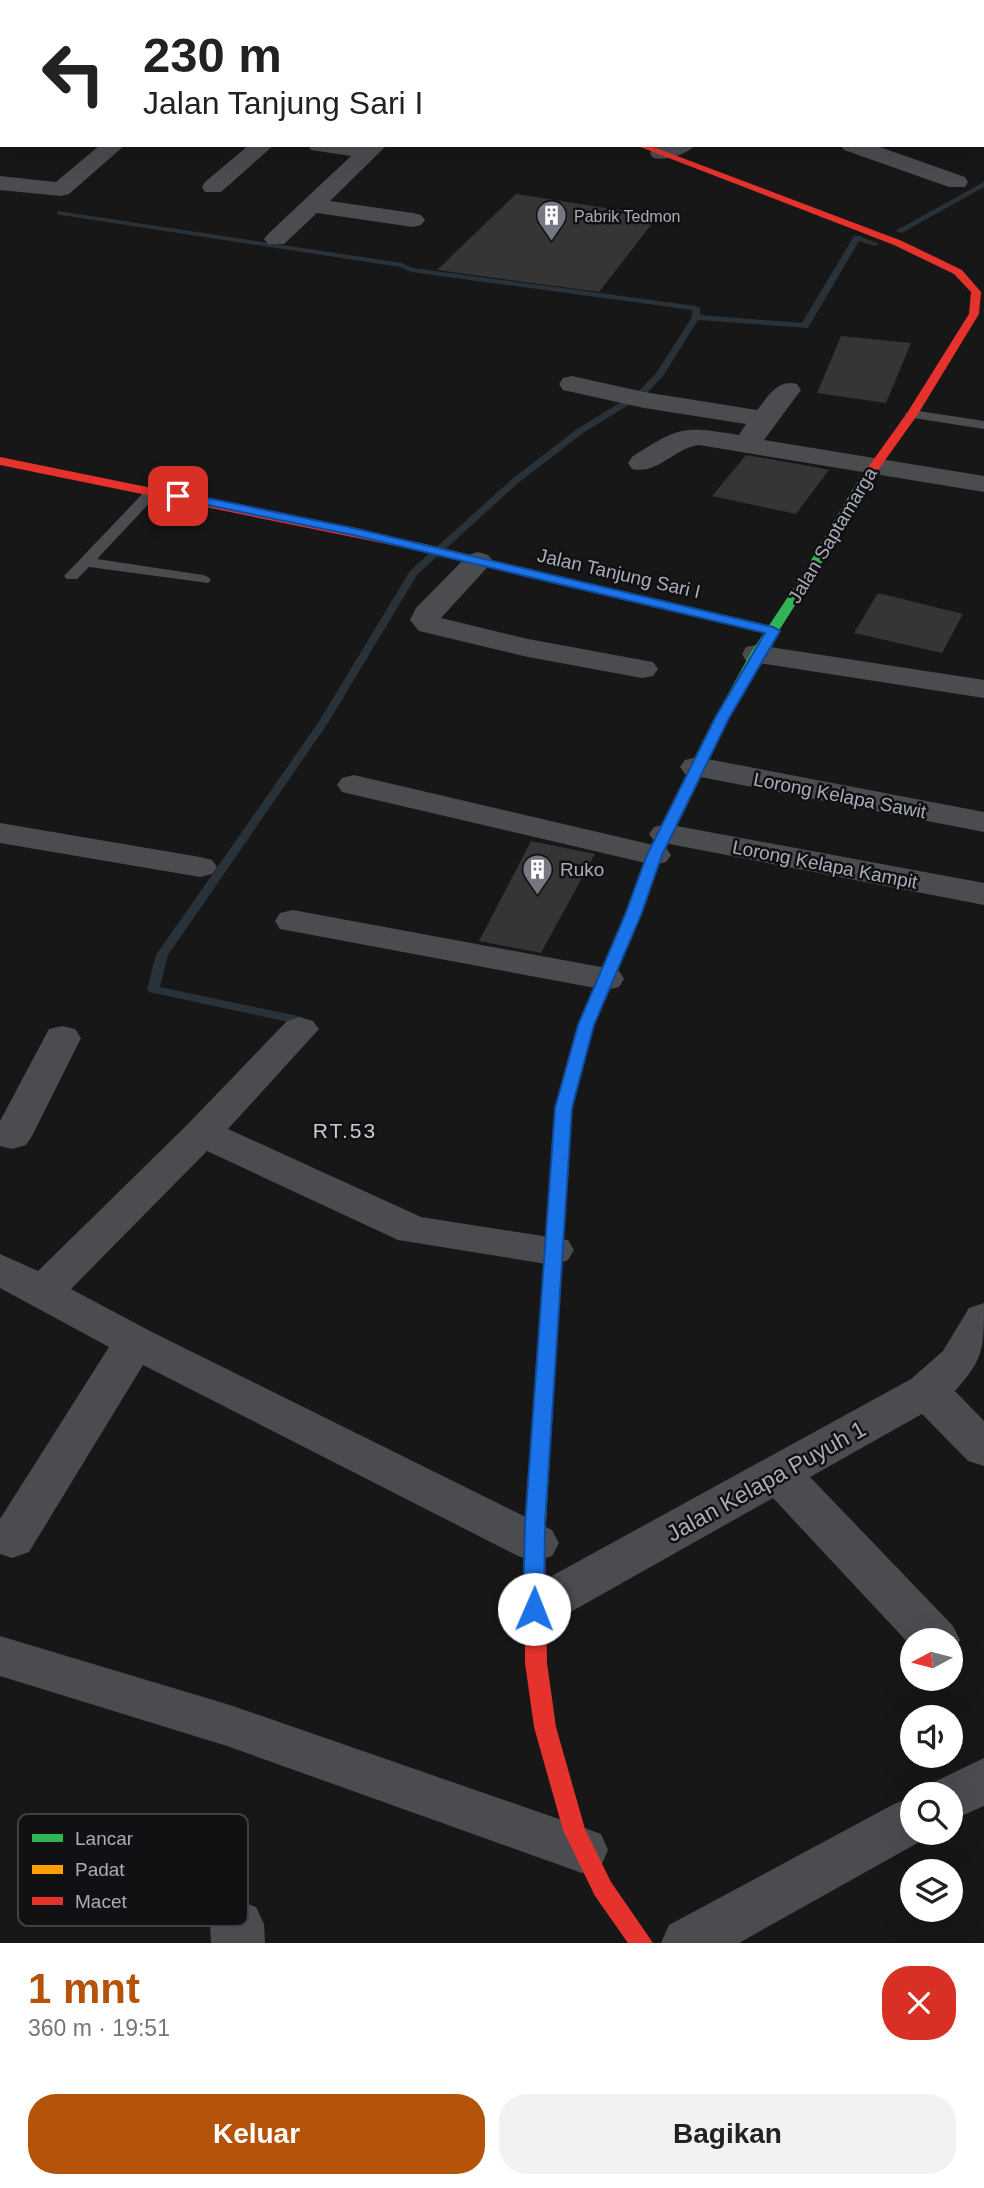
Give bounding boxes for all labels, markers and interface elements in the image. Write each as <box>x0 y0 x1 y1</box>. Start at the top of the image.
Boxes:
icon: left <box>28 28 119 119</box>
text: 230 m <box>143 28 282 82</box>
text: Jalan Tanjung Sari I <box>143 85 423 121</box>
building icon: Pabrik Tedmon <box>534 199 568 243</box>
place label: Pabrik Tedmon <box>574 208 680 225</box>
street label: Jalan Saptamarga <box>784 463 881 607</box>
pin <box>148 466 208 526</box>
icon: arrive <box>159 477 197 515</box>
street label: Jalan Tanjung Sari I <box>535 545 702 602</box>
street label: Lorong Kelapa Sawit <box>752 768 929 823</box>
street label: Lorong Kelapa Kampit <box>731 836 920 893</box>
building icon: Ruko <box>520 852 554 896</box>
place label: Ruko <box>560 859 604 880</box>
district label: RT.53 <box>313 1119 377 1142</box>
street label: Jalan Kelapa Puyuh 1 <box>662 1415 870 1547</box>
position arrow <box>497 1572 571 1646</box>
north arrow <box>900 1628 962 1690</box>
map controls <box>900 1628 963 1922</box>
button: sound <box>900 1705 963 1768</box>
button: search <box>900 1782 963 1845</box>
legend <box>18 1814 248 1926</box>
text: Lancar <box>75 1828 134 1849</box>
text: Padat <box>75 1859 125 1880</box>
button: layers <box>900 1859 963 1922</box>
text: Macet <box>75 1891 127 1912</box>
text: 1 mnt <box>28 1965 140 2012</box>
button: close <box>882 1966 956 2040</box>
text: 360 m · 19:51 <box>28 2015 170 2041</box>
button: Keluar <box>28 2094 485 2174</box>
button: Bagikan <box>499 2094 956 2174</box>

